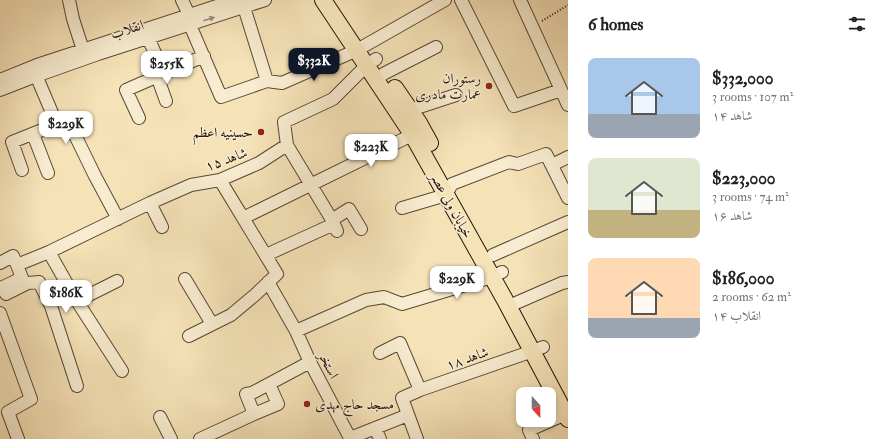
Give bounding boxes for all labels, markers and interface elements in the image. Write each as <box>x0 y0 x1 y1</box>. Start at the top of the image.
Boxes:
icon: filters <box>846 13 868 35</box>
text: 6 homes <box>588 14 643 35</box>
one-way arrow <box>203 15 215 21</box>
street label: انقلاب <box>109 16 146 43</box>
pin: $332K <box>286 48 342 82</box>
pin: $255K <box>139 51 195 85</box>
text: $332K <box>297 53 331 69</box>
text: $255K <box>150 56 184 72</box>
text: $332,000 <box>712 68 773 89</box>
place label: رستوران عمارت مادری <box>415 70 481 103</box>
icon: home <box>620 74 668 122</box>
marker: رستوران عمارت مادری <box>484 81 494 91</box>
text: 3 rooms · 107 m² <box>712 89 793 105</box>
text: شاهد ۱۴ <box>712 108 752 124</box>
pin: $229K <box>38 111 94 145</box>
text: $229K <box>48 116 84 132</box>
place label: حسینیه اعظم <box>193 124 253 146</box>
marker: حسینیه اعظم <box>256 127 266 137</box>
pin: $223K <box>343 134 399 168</box>
text: $223K <box>354 139 388 155</box>
street label: شاهد ۱۵ <box>203 144 250 175</box>
street label: خیابان ولی عصر <box>425 168 477 242</box>
text: $223,000 <box>712 168 776 189</box>
icon: home <box>620 174 668 222</box>
text: 3 rooms · 74 m² <box>712 189 789 205</box>
text: شاهد ۱۶ <box>712 208 752 224</box>
pin: $229K <box>429 266 485 300</box>
text: $186,000 <box>712 268 774 289</box>
text: $229K <box>439 271 475 287</box>
icon: home <box>620 274 668 322</box>
pin: $186K <box>38 280 94 314</box>
text: $186K <box>49 285 83 301</box>
text: 2 rooms · 62 m² <box>712 289 791 305</box>
text: انقلاب ۱۴ <box>712 308 761 324</box>
street label: شاهد ۱۸ <box>444 343 490 374</box>
street label: استخر <box>314 347 342 381</box>
north arrow <box>516 387 556 427</box>
map controls <box>516 387 556 427</box>
place label: مسجد حاج مهدی <box>315 396 394 417</box>
marker: مسجد حاج مهدی <box>302 399 312 409</box>

